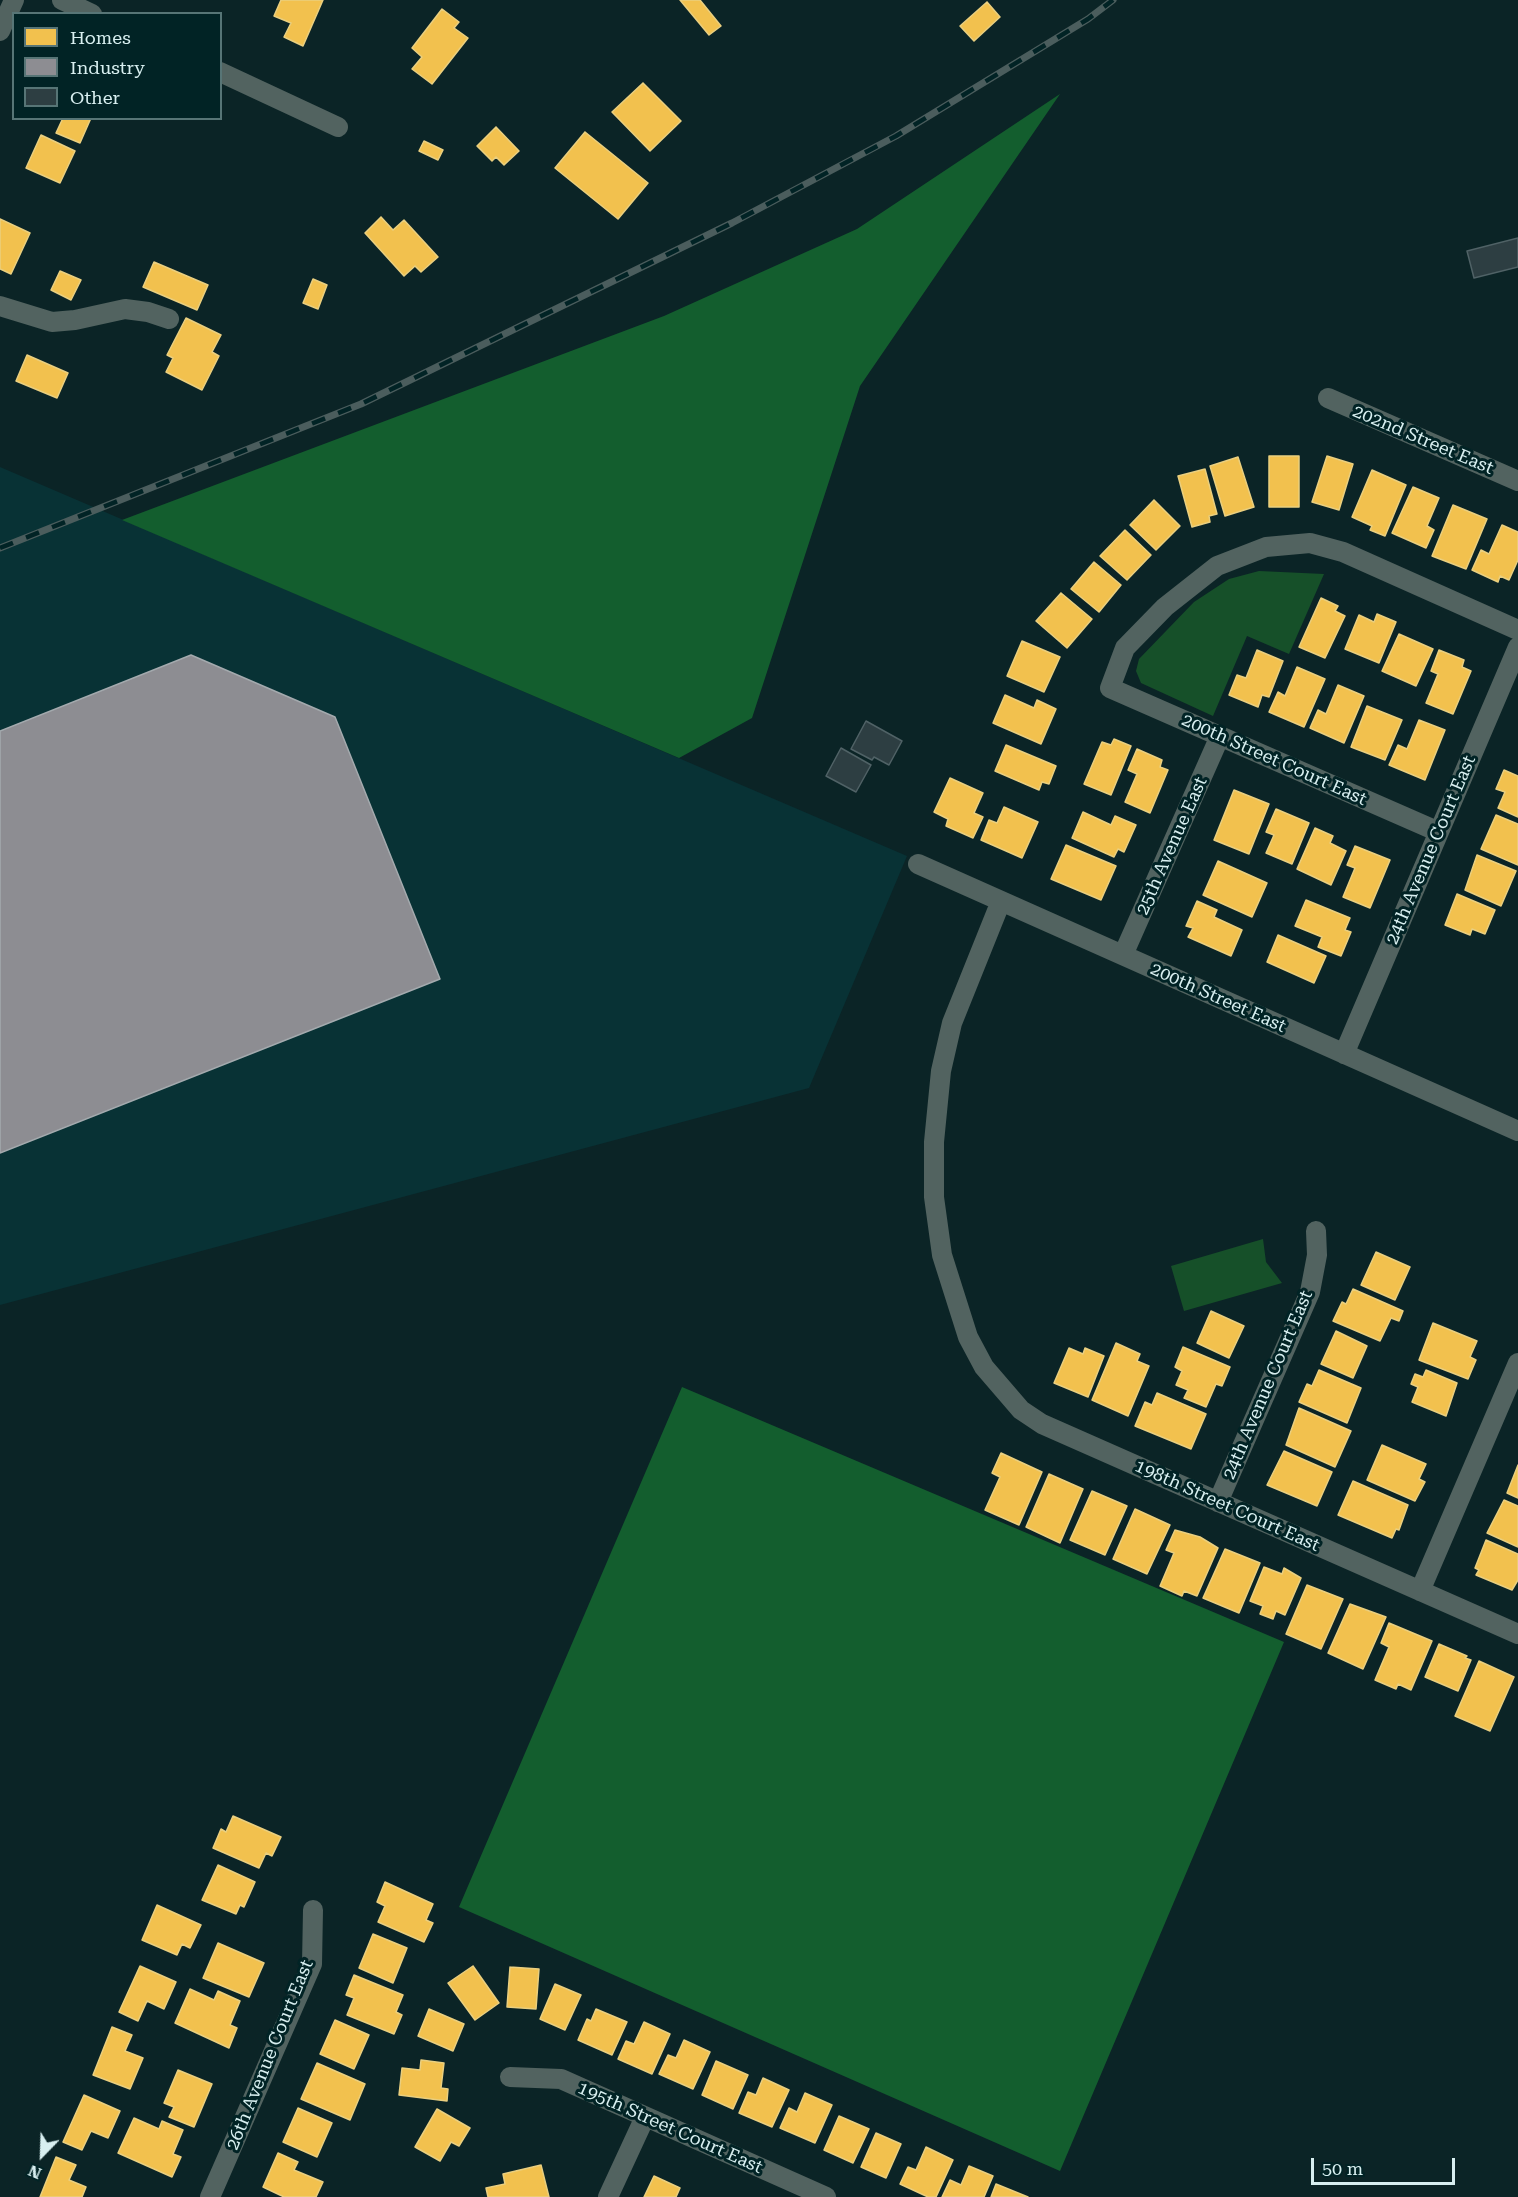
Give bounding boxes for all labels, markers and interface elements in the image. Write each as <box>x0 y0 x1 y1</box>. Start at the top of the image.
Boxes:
legend <box>12 12 222 120</box>
text: Homes <box>70 27 131 48</box>
text: Industry <box>70 57 145 78</box>
text: Other <box>70 87 120 108</box>
street label: 202nd Street East <box>1349 401 1497 479</box>
street label: 200th Street Court East <box>1178 709 1370 811</box>
street label: 24th Avenue Court East <box>1381 752 1481 948</box>
street label: 25th Avenue East <box>1132 774 1212 918</box>
street label: 200th Street East <box>1147 958 1289 1038</box>
street label: 24th Avenue Court East <box>1218 1287 1318 1483</box>
street label: 198th Street Court East <box>1131 1455 1323 1557</box>
street label: 26th Avenue Court East <box>222 1957 318 2153</box>
street label: 195th Street Court East <box>574 2077 766 2179</box>
north arrow <box>12 2125 72 2185</box>
scale bar <box>1314 2146 1458 2184</box>
text: 50 m <box>1322 2158 1363 2179</box>
text: N <box>25 2161 44 2183</box>

